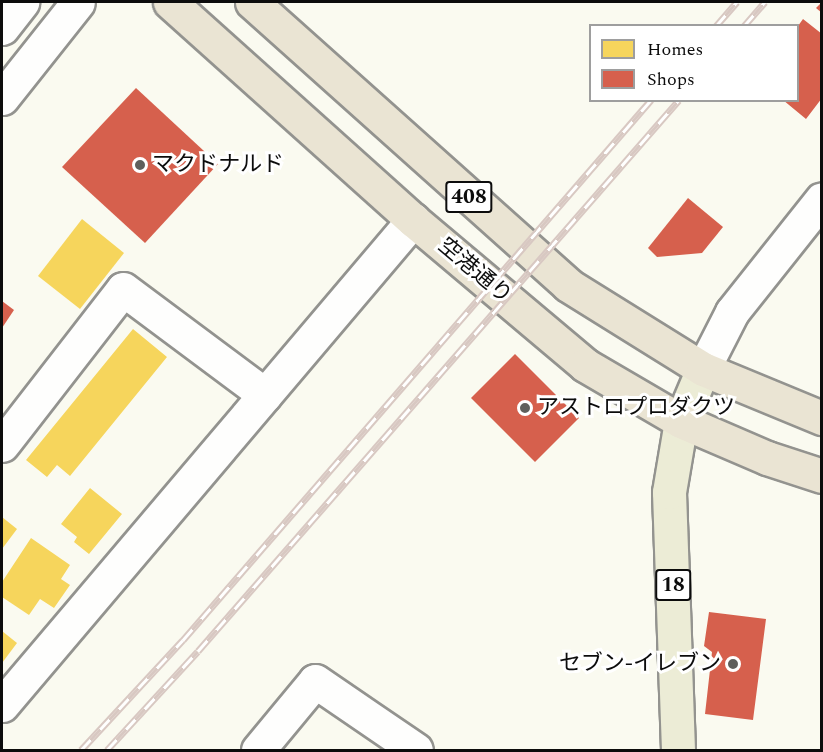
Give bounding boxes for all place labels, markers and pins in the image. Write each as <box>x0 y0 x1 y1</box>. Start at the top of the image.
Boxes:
place label: マクドナルド <box>152 152 284 178</box>
marker: マクドナルド <box>133 158 147 172</box>
place label: アストロプロダクツ <box>537 395 735 421</box>
marker: アストロプロダクツ <box>518 401 532 415</box>
place label: セブン-イレブン <box>559 651 721 677</box>
marker: セブン-イレブン <box>726 657 740 671</box>

